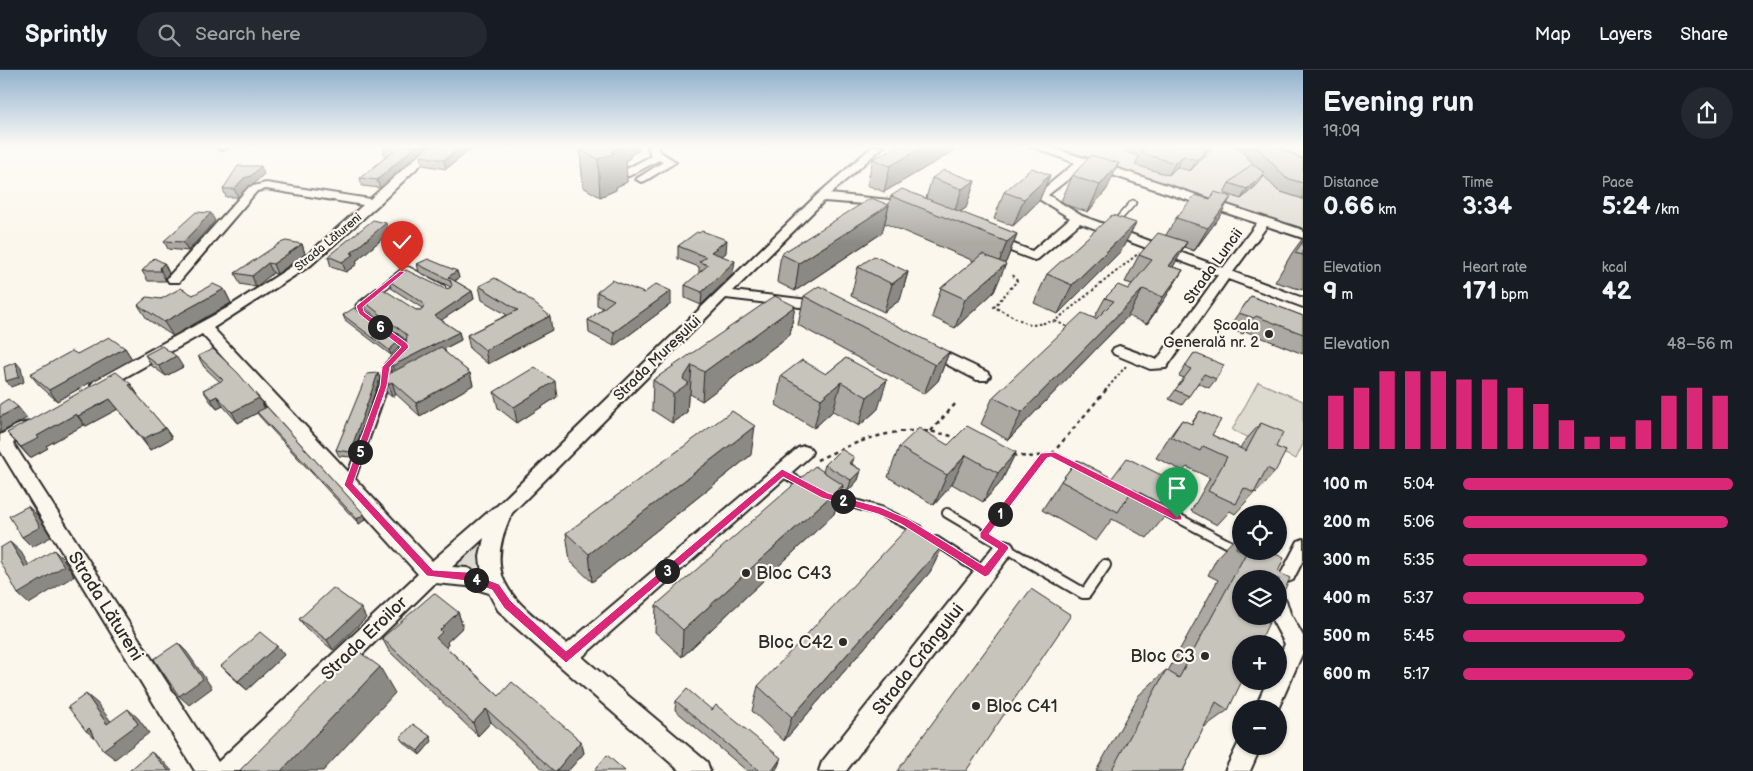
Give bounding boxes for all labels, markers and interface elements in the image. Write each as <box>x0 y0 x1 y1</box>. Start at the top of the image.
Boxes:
search box <box>137 12 487 57</box>
text: Sprintly <box>25 20 107 49</box>
icon: search <box>155 21 183 49</box>
text: Search here <box>195 23 301 46</box>
text: Map <box>1535 24 1571 45</box>
text: Layers <box>1599 24 1652 45</box>
text: Share <box>1680 24 1728 45</box>
text: Evening run <box>1323 86 1474 119</box>
button: share <box>1681 87 1733 139</box>
text: 19:09 <box>1323 122 1360 141</box>
text: Distance <box>1323 174 1379 191</box>
text: Time <box>1462 174 1493 191</box>
text: Pace <box>1602 174 1634 191</box>
text: 0.66 <box>1323 191 1374 222</box>
text: 3:34 <box>1462 191 1512 222</box>
text: 5:24 <box>1602 191 1651 222</box>
text: km <box>1374 201 1397 218</box>
text: /km <box>1651 201 1679 218</box>
street label: Strada Lătureni <box>292 210 365 275</box>
pin <box>381 221 423 272</box>
street label: Strada Luncii <box>1180 225 1247 308</box>
icon: check <box>388 228 416 256</box>
text: Elevation <box>1323 259 1381 276</box>
text: Heart rate <box>1462 259 1527 276</box>
text: kcal <box>1602 259 1627 276</box>
text: 9 <box>1323 276 1338 307</box>
text: 171 <box>1462 276 1497 307</box>
text: 42 <box>1602 276 1631 307</box>
text: m <box>1338 286 1353 303</box>
text: bpm <box>1497 286 1529 303</box>
street label: Strada Mureșului <box>609 312 705 405</box>
pin: 6 <box>368 314 392 340</box>
place label: Școala Generală nr. 2 <box>1163 316 1259 352</box>
text: 6 <box>376 319 385 336</box>
marker: Școala Generală nr. 2 <box>1263 328 1275 340</box>
text: Elevation <box>1323 335 1390 354</box>
text: 48–56 m <box>1667 335 1733 354</box>
pin: 5 <box>348 440 372 464</box>
text: 5 <box>356 444 365 461</box>
pin <box>1156 467 1198 518</box>
icon: arrive <box>1163 474 1191 502</box>
text: 100 m <box>1323 475 1368 494</box>
text: 5:04 <box>1403 475 1435 494</box>
pin: 2 <box>830 488 856 514</box>
text: 2 <box>839 493 848 510</box>
pin: 1 <box>988 502 1012 526</box>
map controls <box>1232 505 1287 755</box>
button: locate <box>1232 505 1287 560</box>
text: 1 <box>998 506 1003 523</box>
text: 200 m <box>1323 513 1370 532</box>
text: 5:06 <box>1403 513 1435 532</box>
street label: Strada Lătureni <box>64 548 148 665</box>
text: 300 m <box>1323 551 1370 570</box>
text: 5:35 <box>1403 551 1434 570</box>
pin: 3 <box>654 558 680 584</box>
text: 3 <box>663 563 672 580</box>
place label: Bloc C43 <box>756 563 832 584</box>
marker: Bloc C43 <box>740 567 752 579</box>
pin: 4 <box>464 568 488 592</box>
button: layers <box>1232 570 1287 625</box>
text: 4 <box>472 572 481 589</box>
text: 400 m <box>1323 589 1370 608</box>
text: 5:37 <box>1403 589 1433 608</box>
street label: Strada Eroilor <box>317 592 412 685</box>
street label: Strada Crângului <box>868 599 969 719</box>
text: 500 m <box>1323 627 1370 646</box>
text: 5:45 <box>1403 627 1434 646</box>
place label: Bloc C42 <box>758 632 833 653</box>
button: + <box>1232 635 1287 690</box>
marker: Bloc C42 <box>837 636 849 648</box>
place label: Bloc C3 <box>1130 646 1195 667</box>
marker: Bloc C3 <box>1199 650 1211 662</box>
text: 600 m <box>1323 665 1371 684</box>
text: 5:17 <box>1403 665 1429 684</box>
place label: Bloc C41 <box>986 696 1058 717</box>
marker: Bloc C41 <box>970 700 982 712</box>
button: − <box>1232 700 1287 755</box>

